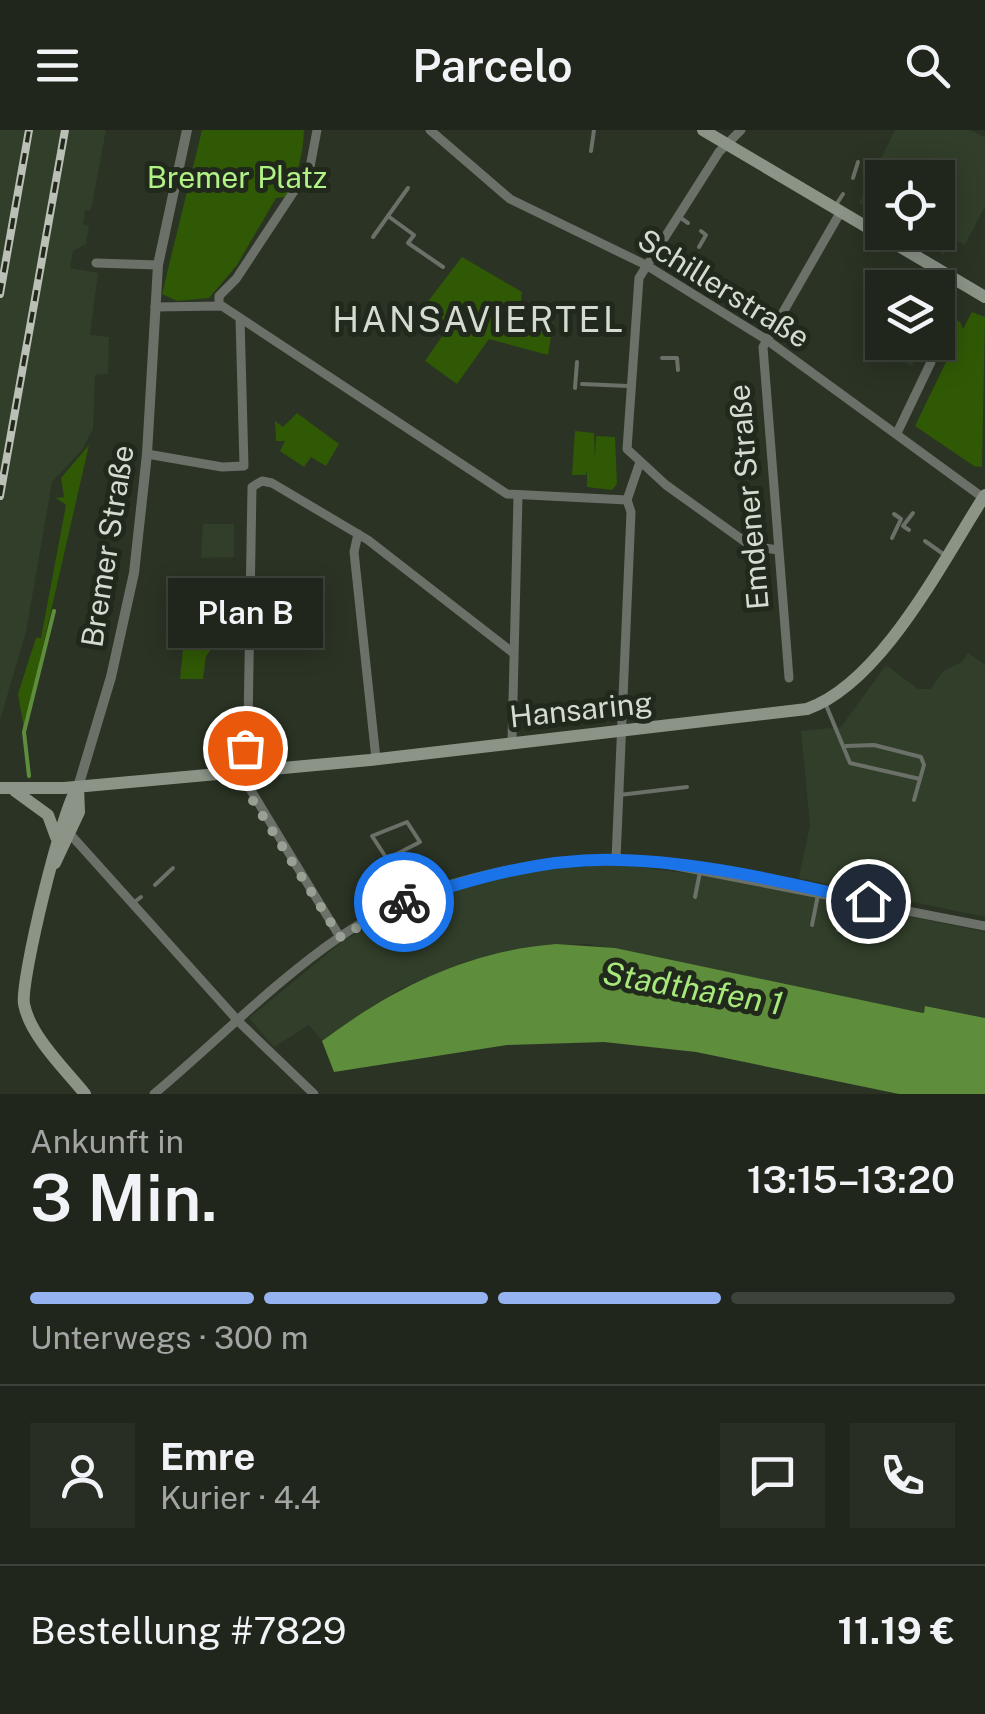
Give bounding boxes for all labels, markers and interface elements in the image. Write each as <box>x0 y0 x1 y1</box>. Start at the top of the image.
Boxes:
icon: menu <box>30 38 85 93</box>
icon: search <box>900 38 955 93</box>
text: Parcelo <box>412 39 573 92</box>
park label: Bremer Platz <box>147 159 327 195</box>
map controls <box>865 160 955 360</box>
button: locate <box>865 160 955 250</box>
street label: Schillerstraße <box>631 221 817 355</box>
button: layers <box>865 270 955 360</box>
district label: HANSAVIERTEL <box>332 299 626 340</box>
street label: Emdener Straße <box>720 383 776 611</box>
street label: Bremer Straße <box>73 442 141 650</box>
callout: Plan B <box>168 578 322 648</box>
text: Plan B <box>197 594 294 631</box>
street label: Hansaring <box>508 684 654 734</box>
pin <box>203 706 288 791</box>
icon: bag <box>218 721 273 776</box>
courier <box>354 852 454 952</box>
pin <box>826 859 911 944</box>
icon: home <box>841 874 896 929</box>
icon: bike <box>377 875 432 930</box>
water label: Stadthafen 1 <box>600 954 786 1022</box>
text: Ankunft in <box>30 1123 184 1160</box>
text: 13:15–13:20 <box>747 1157 955 1202</box>
text: 3 Min. <box>30 1159 217 1236</box>
text: Unterwegs · 300 m <box>30 1319 308 1356</box>
button: person <box>30 1423 135 1528</box>
button: chat <box>720 1423 825 1528</box>
button: phone <box>850 1423 955 1528</box>
text: Emre <box>160 1434 255 1479</box>
text: Kurier · 4.4 <box>160 1479 321 1516</box>
text: Bestellung #7829 <box>30 1608 347 1653</box>
text: 11.19 € <box>838 1608 955 1653</box>

